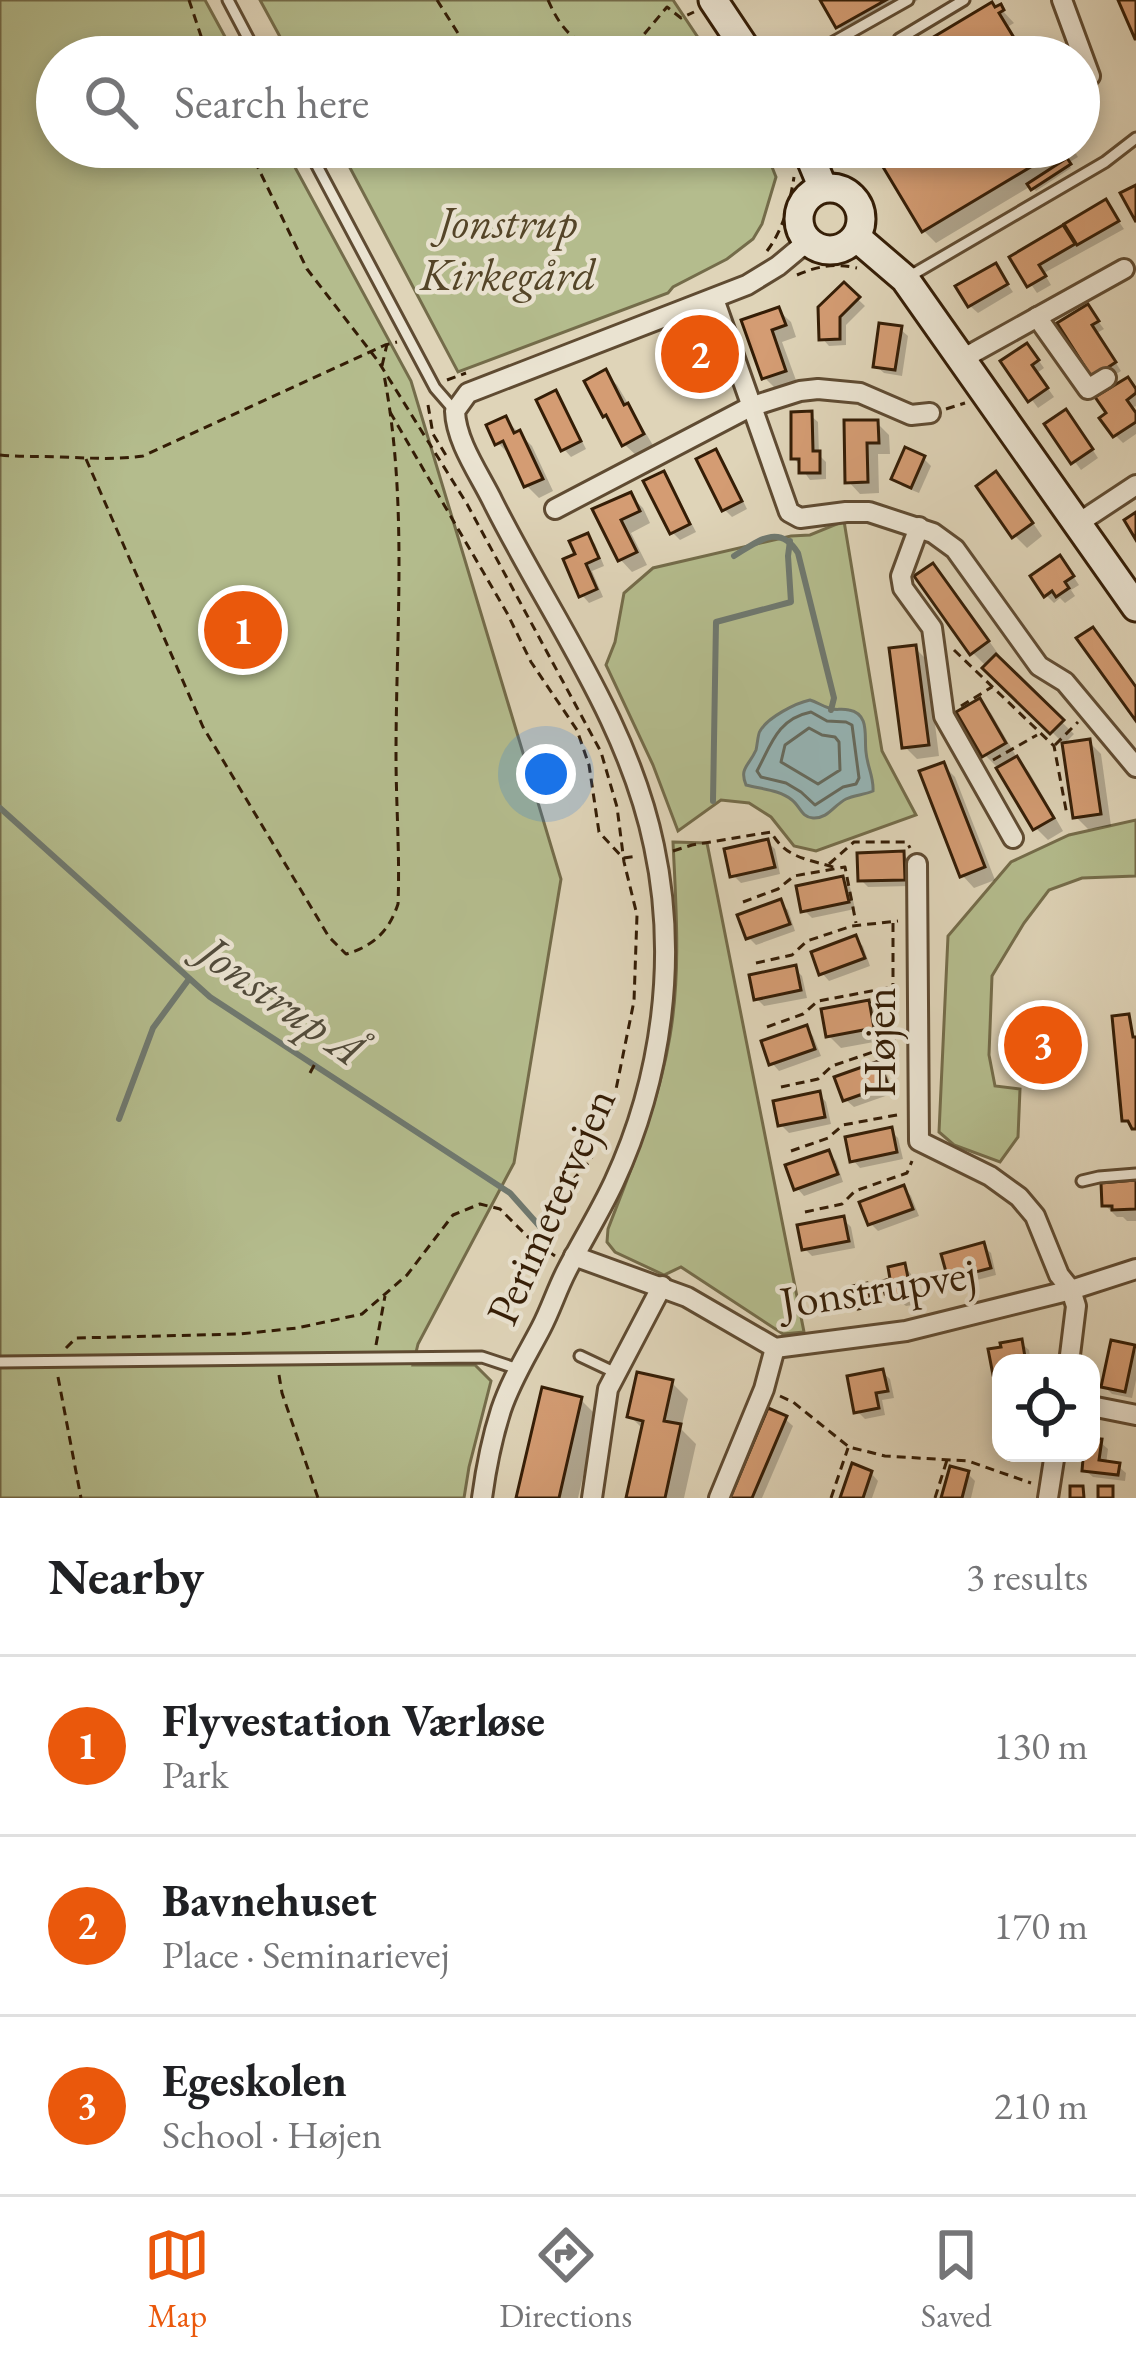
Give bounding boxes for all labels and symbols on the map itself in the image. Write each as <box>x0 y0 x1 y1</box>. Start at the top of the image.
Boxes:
park label: Jonstrup Kirkegård <box>419 193 597 303</box>
pin: 2 <box>661 309 739 399</box>
pin: 1 <box>204 585 282 675</box>
your location <box>516 744 576 804</box>
water label: Jonstrup Å <box>180 915 381 1082</box>
street label: Højen <box>850 987 908 1097</box>
pin: 3 <box>1004 1000 1082 1090</box>
street label: Perimetervejen <box>472 1079 628 1333</box>
street label: Jonstrupvej <box>772 1243 980 1332</box>

